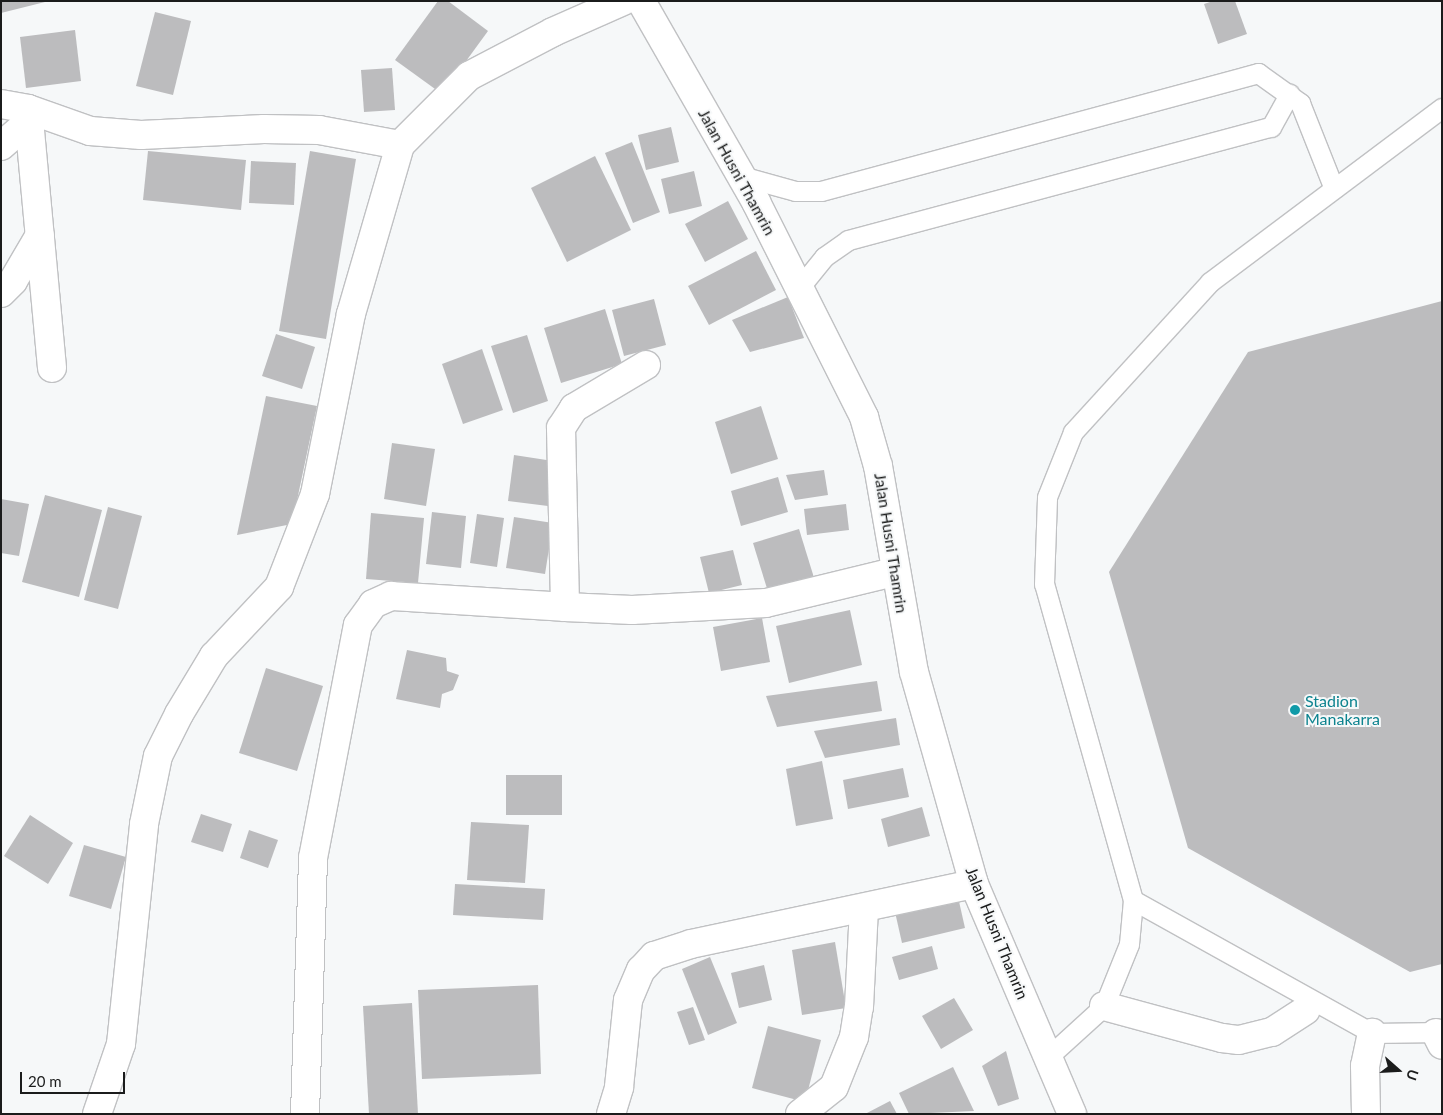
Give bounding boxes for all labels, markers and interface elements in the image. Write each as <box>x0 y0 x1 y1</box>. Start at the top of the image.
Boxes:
street label: Jalan Husni Thamrin <box>694 105 780 239</box>
street label: Jalan Husni Thamrin <box>870 471 912 615</box>
place label: Stadion Manakarra <box>1305 691 1380 729</box>
marker: Stadion Manakarra <box>1289 704 1301 716</box>
street label: Jalan Husni Thamrin <box>962 864 1032 1002</box>
north arrow <box>1373 1045 1423 1095</box>
scale bar <box>22 1062 128 1094</box>
text: U <box>1403 1067 1422 1083</box>
text: 20 m <box>28 1072 62 1090</box>

